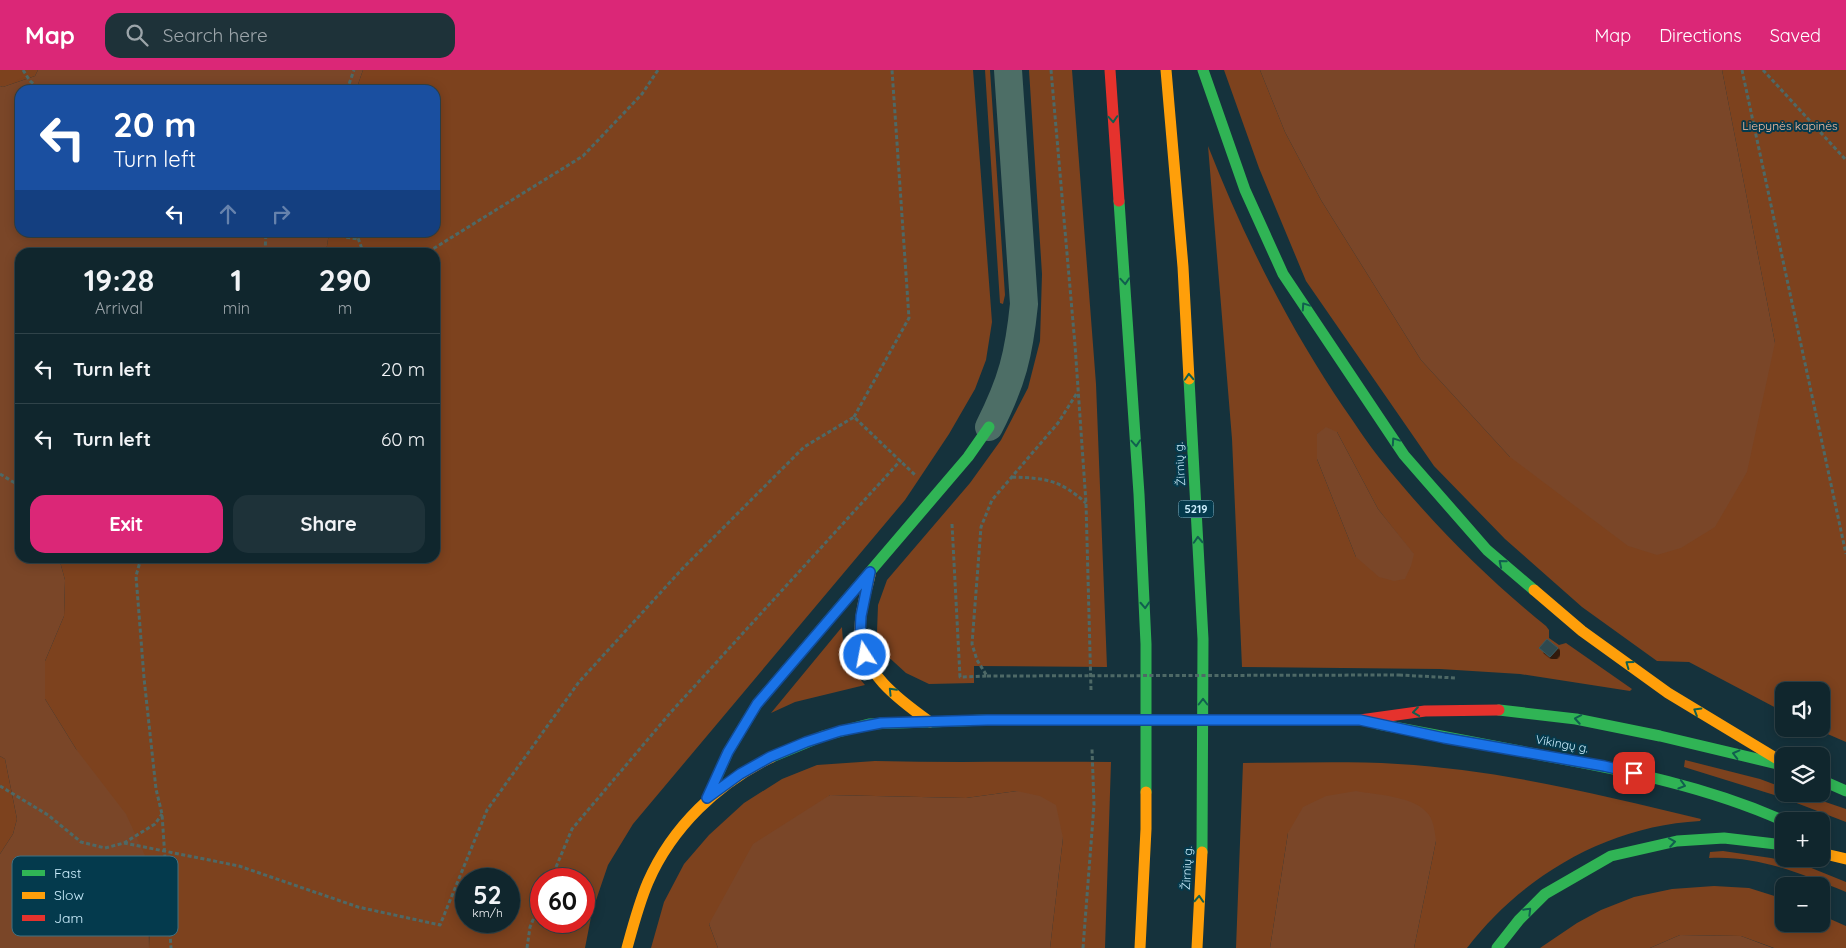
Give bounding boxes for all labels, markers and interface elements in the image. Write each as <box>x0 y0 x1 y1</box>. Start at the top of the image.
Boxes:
search box <box>105 13 455 58</box>
text: Map <box>25 20 75 50</box>
icon: search <box>123 21 151 49</box>
text: Search here <box>163 23 268 47</box>
text: Map <box>1594 24 1631 47</box>
text: Directions <box>1659 24 1742 47</box>
text: Saved <box>1770 24 1821 47</box>
text: 20 m <box>113 102 196 146</box>
icon: left <box>30 105 95 170</box>
one-way arrow <box>1108 115 1119 123</box>
park label: Liepynės kapinės <box>1742 118 1838 133</box>
text: Turn left <box>113 145 196 173</box>
icon: left <box>161 200 189 228</box>
icon: ahead <box>214 200 242 228</box>
icon: right <box>267 200 295 228</box>
text: 19:28 <box>84 261 154 299</box>
text: 1 <box>231 261 242 299</box>
text: 290 <box>319 261 371 299</box>
one-way arrow <box>1119 277 1130 285</box>
text: Arrival <box>95 298 143 318</box>
text: min <box>223 298 250 318</box>
text: m <box>338 298 352 318</box>
one-way arrow <box>1302 302 1311 311</box>
icon: left <box>30 355 58 383</box>
text: Turn left <box>73 357 151 381</box>
text: 20 m <box>381 357 425 381</box>
one-way arrow <box>1183 373 1194 381</box>
icon: left <box>30 425 58 453</box>
text: Turn left <box>73 427 151 451</box>
text: 60 m <box>381 427 425 451</box>
one-way arrow <box>1392 437 1401 447</box>
one-way arrow <box>1130 439 1141 447</box>
street label: Žirnių g. <box>1171 442 1188 486</box>
button: Exit <box>30 495 223 553</box>
button: Share <box>233 495 425 553</box>
road number: 5219 <box>1178 500 1214 518</box>
one-way arrow <box>1192 535 1203 543</box>
one-way arrow <box>1498 560 1507 569</box>
one-way arrow <box>1139 601 1150 609</box>
position arrow <box>838 628 890 680</box>
one-way arrow <box>1625 661 1634 671</box>
map controls <box>1775 682 1830 932</box>
button: sound <box>1775 682 1830 737</box>
one-way arrow <box>889 688 898 697</box>
one-way arrow <box>1198 698 1208 706</box>
one-way arrow <box>1412 706 1420 717</box>
one-way arrow <box>1694 707 1703 717</box>
one-way arrow <box>1573 715 1582 725</box>
street label: Vikingų g. <box>1534 731 1590 756</box>
button: layers <box>1775 747 1830 802</box>
one-way arrow <box>1732 749 1741 760</box>
pin <box>1613 752 1655 794</box>
icon: arrive <box>1620 759 1648 787</box>
one-way arrow <box>1678 779 1686 790</box>
button: + <box>1775 812 1830 867</box>
one-way arrow <box>1668 837 1677 847</box>
street label: Žirnių g. <box>1178 846 1195 890</box>
legend <box>12 856 178 936</box>
text: Fast <box>54 864 82 882</box>
speed limit sign: 60 <box>530 868 595 933</box>
button: − <box>1775 877 1830 932</box>
text: 52 <box>473 879 502 910</box>
text: Slow <box>54 886 84 904</box>
one-way arrow <box>1194 895 1205 903</box>
text: km/h <box>472 905 503 920</box>
one-way arrow <box>1523 907 1532 916</box>
text: Jam <box>54 909 83 927</box>

